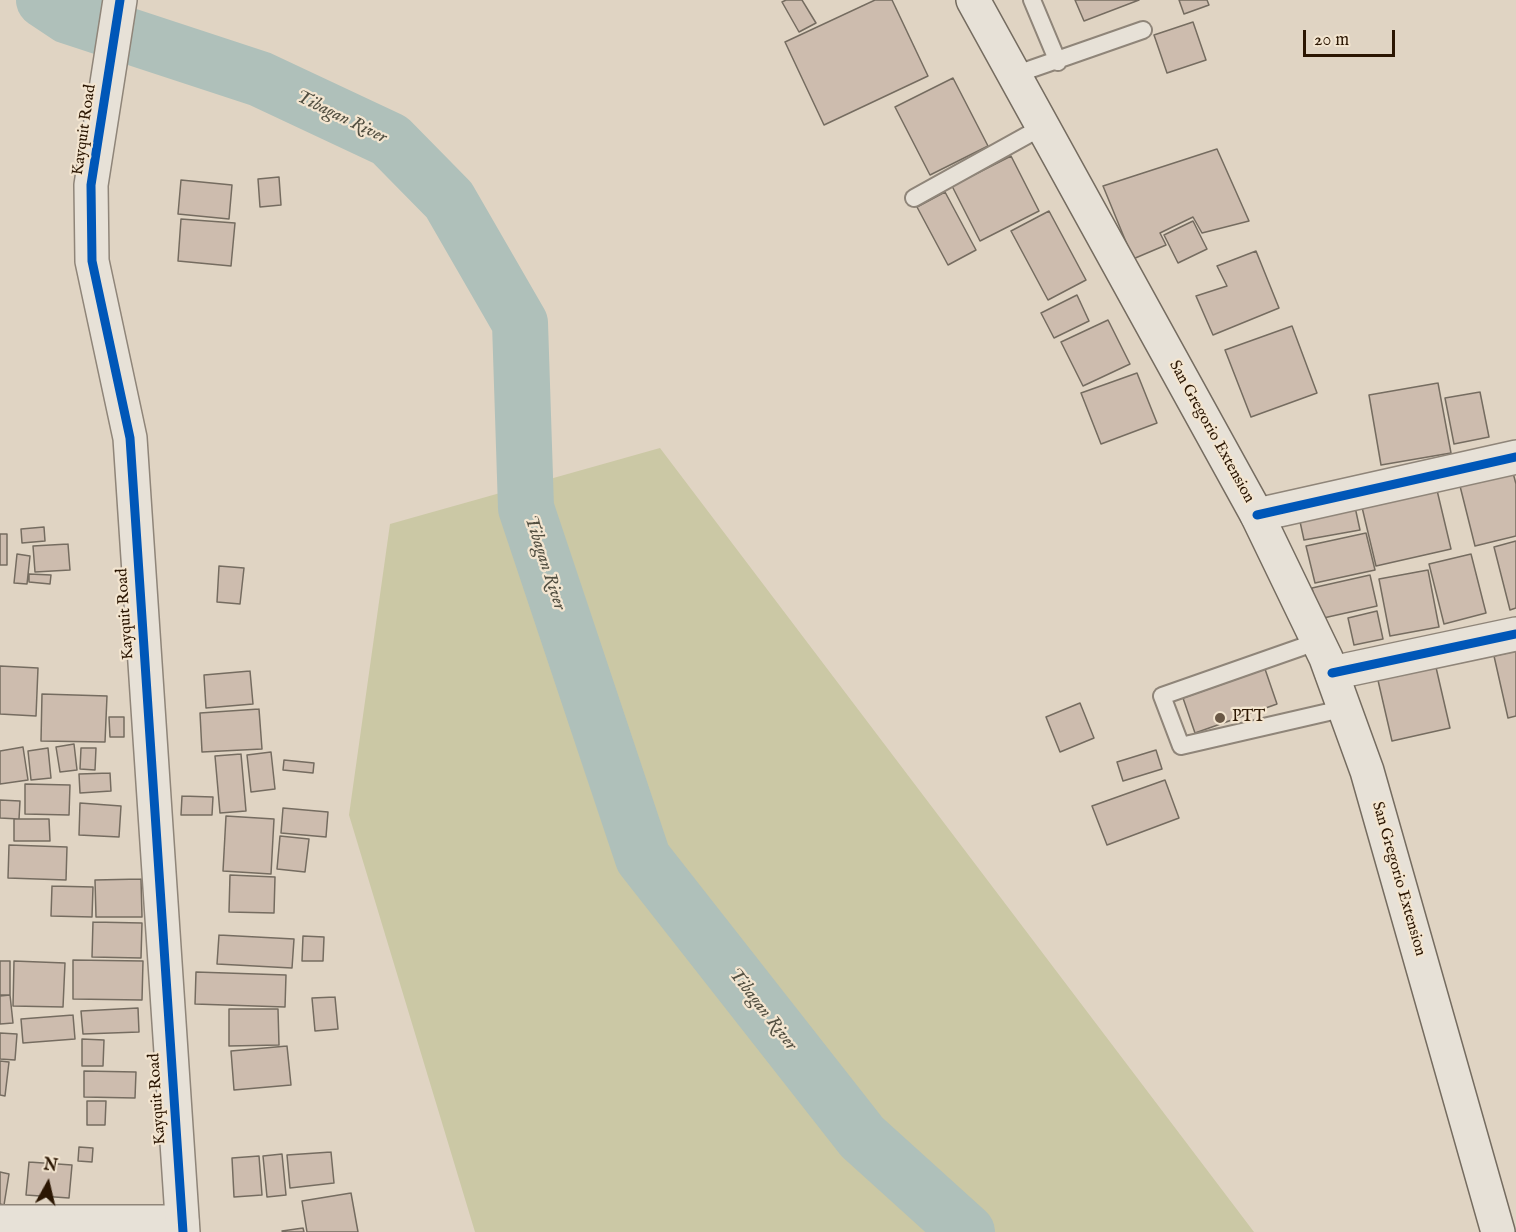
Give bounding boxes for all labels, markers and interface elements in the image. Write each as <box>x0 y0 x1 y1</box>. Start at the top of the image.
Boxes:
scale bar <box>1306 18 1398 56</box>
text: 20 m <box>1314 29 1349 52</box>
street label: Kayquit Road <box>69 83 101 177</box>
water label: Tibagan River <box>292 87 390 149</box>
street label: San Gregorio Extension <box>1164 358 1258 506</box>
water label: Tibagan River <box>519 513 569 613</box>
street label: Kayquit Road <box>113 568 139 660</box>
place label: PTT <box>1232 708 1265 728</box>
marker: PTT <box>1213 711 1227 725</box>
street label: San Gregorio Extension <box>1367 800 1429 958</box>
water label: Tibagan River <box>723 965 801 1055</box>
street label: Kayquit Road <box>145 1053 171 1145</box>
north arrow <box>18 1154 78 1214</box>
text: N <box>42 1155 59 1177</box>

